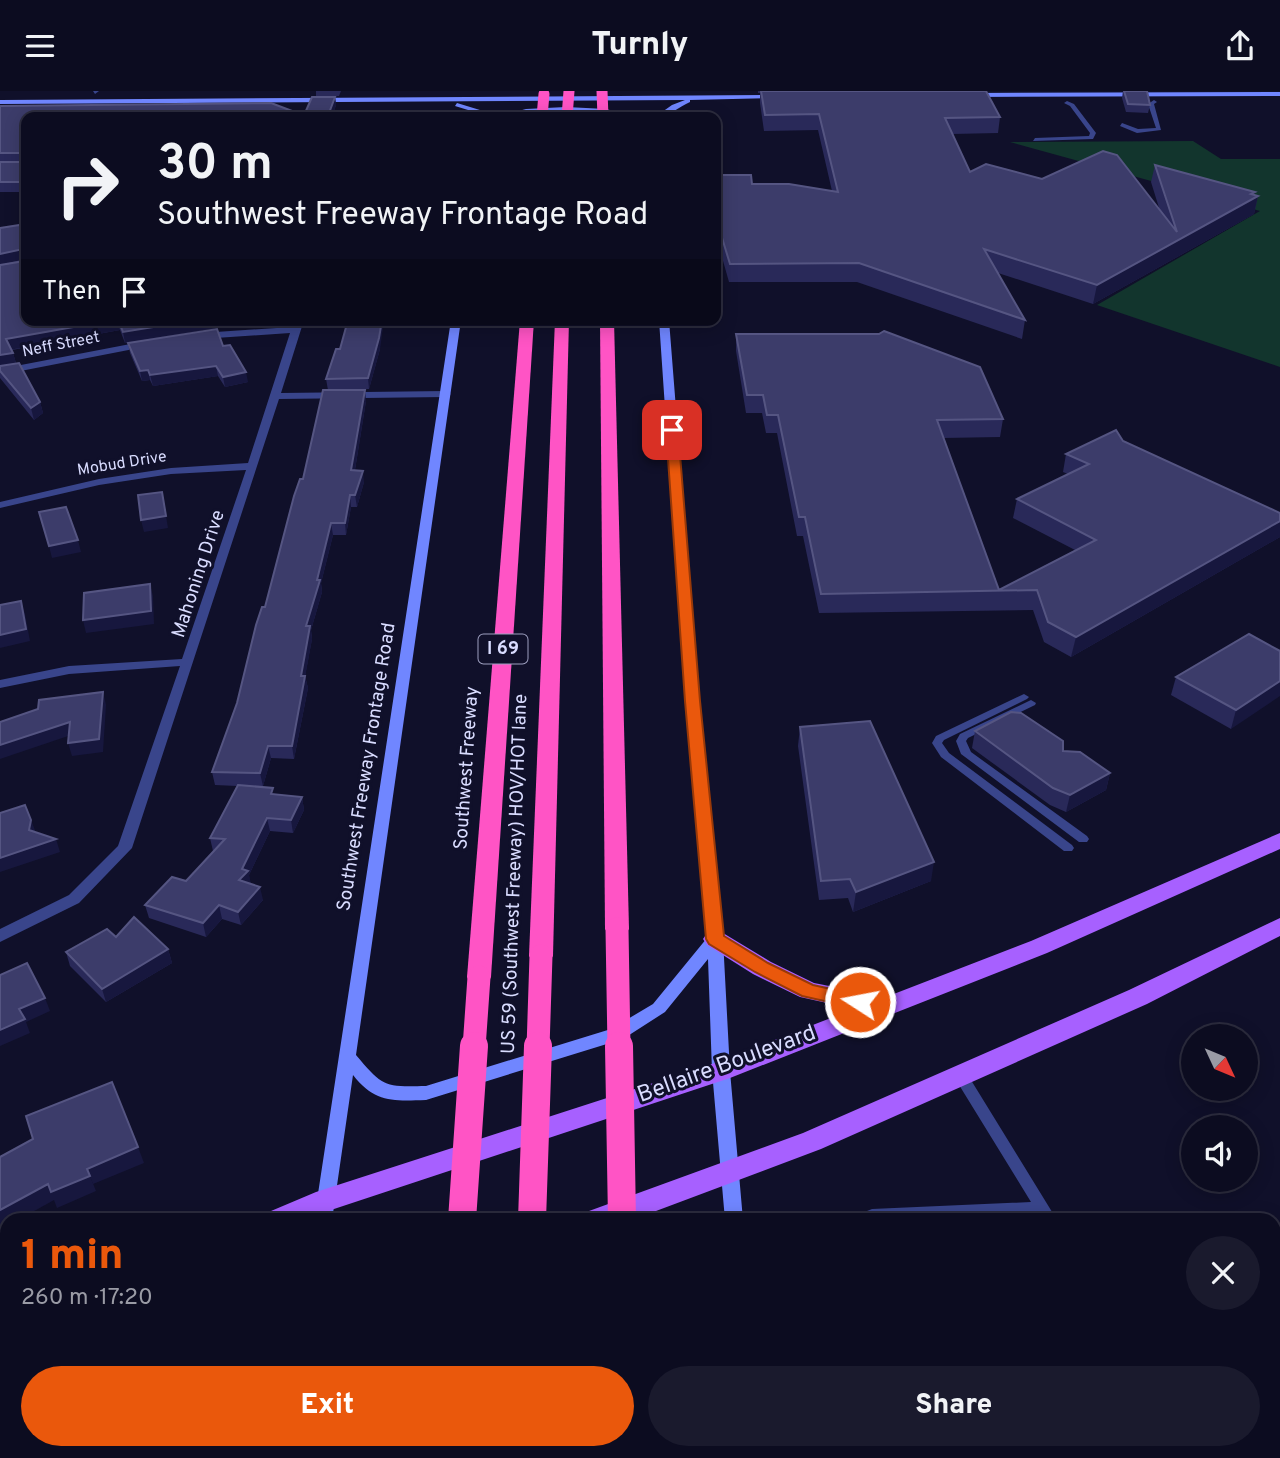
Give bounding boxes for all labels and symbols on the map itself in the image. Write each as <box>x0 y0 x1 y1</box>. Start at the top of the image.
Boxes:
street label: Neff Street <box>21 328 101 362</box>
pin <box>642 400 702 460</box>
street label: Mobud Drive <box>76 447 168 481</box>
street label: Mahoning Drive <box>167 507 231 641</box>
street label: Southwest Freeway Frontage Road <box>332 621 402 913</box>
road number: I 69 <box>478 635 528 663</box>
street label: Southwest Freeway <box>449 686 485 850</box>
street label: US 59 (Southwest Freeway) HOV/HOT lane <box>497 694 533 1054</box>
position arrow <box>823 965 897 1039</box>
street label: Bellaire Boulevard <box>634 1019 820 1111</box>
north arrow <box>1181 1024 1258 1101</box>

